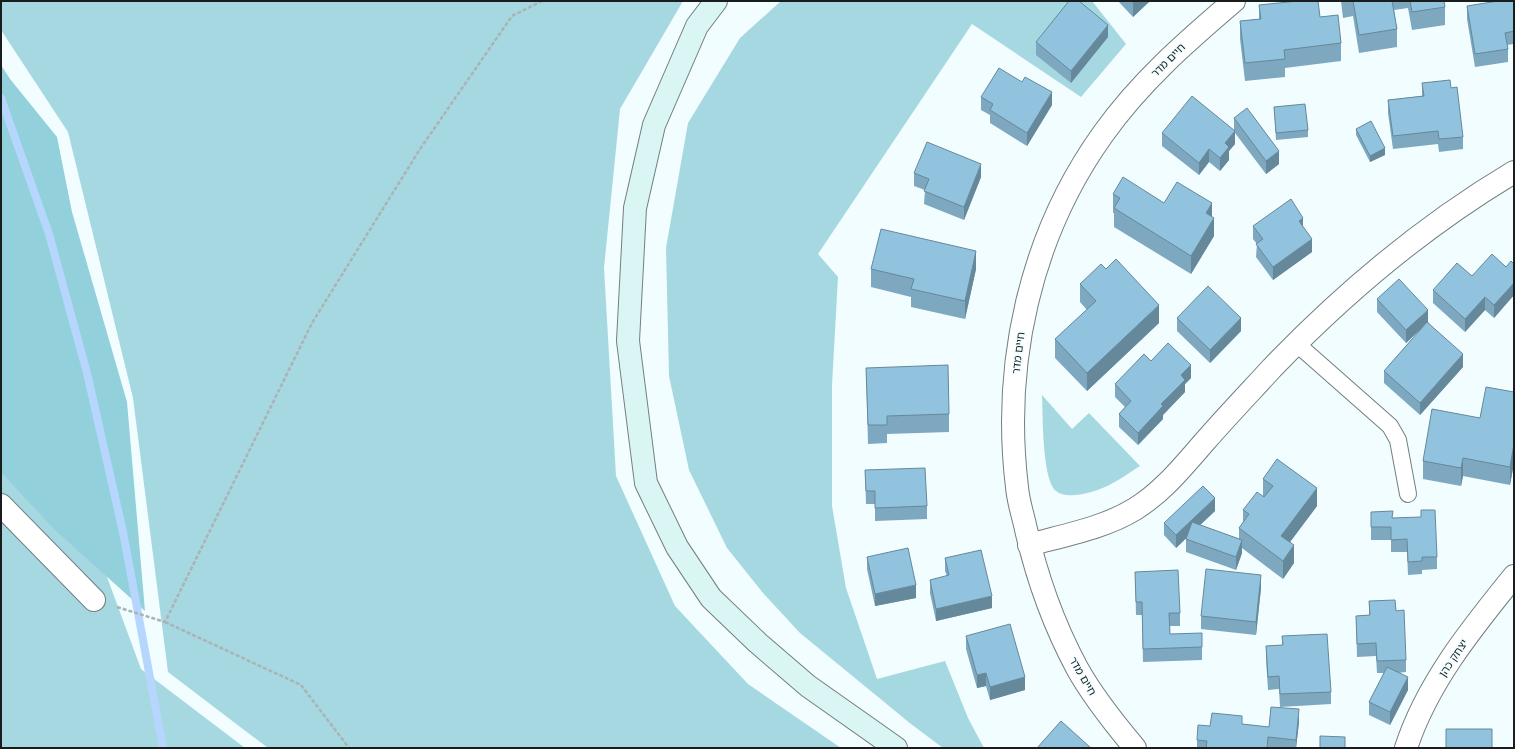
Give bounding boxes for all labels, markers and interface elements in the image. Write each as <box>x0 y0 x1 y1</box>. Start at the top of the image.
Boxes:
street label: חיים מדר <box>1148 40 1189 81</box>
street label: חיים מדר <box>1008 331 1029 375</box>
street label: יצחק כהן <box>1435 636 1472 680</box>
street label: חיים מדר <box>1065 654 1100 698</box>

